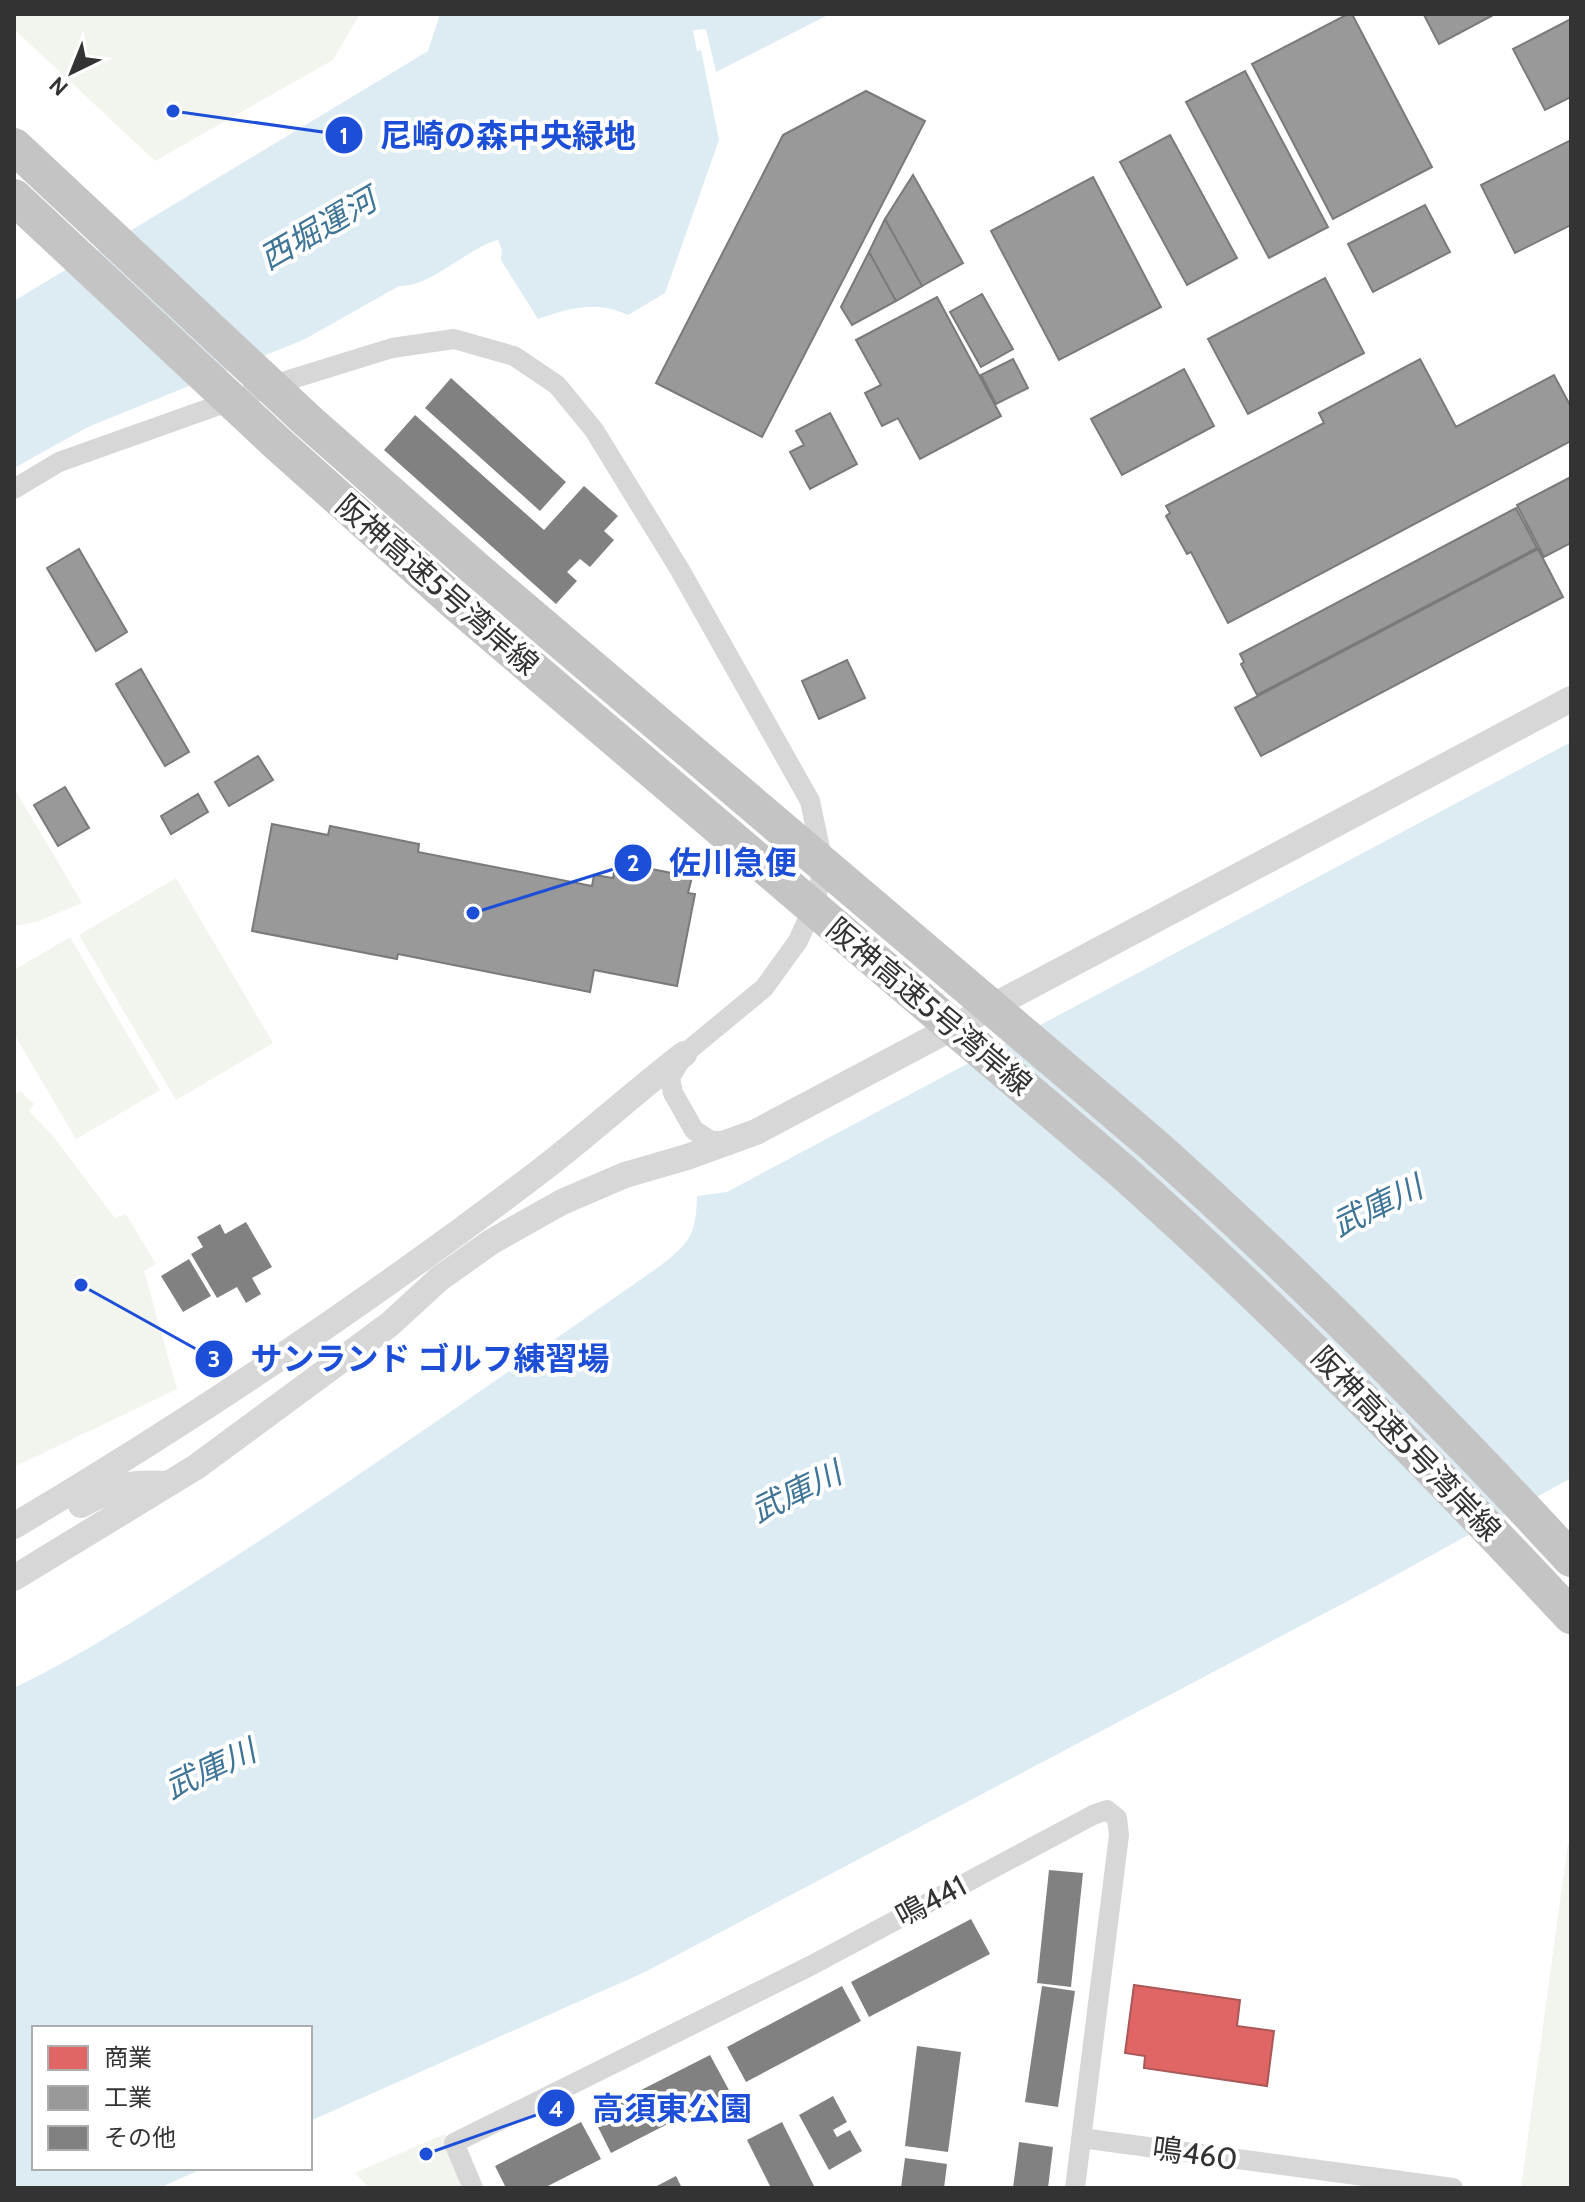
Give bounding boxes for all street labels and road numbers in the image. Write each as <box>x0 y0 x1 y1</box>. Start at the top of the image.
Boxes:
street label: 阪神高速5号湾岸線 <box>328 487 546 683</box>
street label: 阪神高速5号湾岸線 <box>819 910 1039 1103</box>
street label: 阪神高速5号湾岸線 <box>1304 1339 1509 1549</box>
street label: 鳴441 <box>889 1867 972 1934</box>
street label: 鳴460 <box>1150 2129 1240 2178</box>

